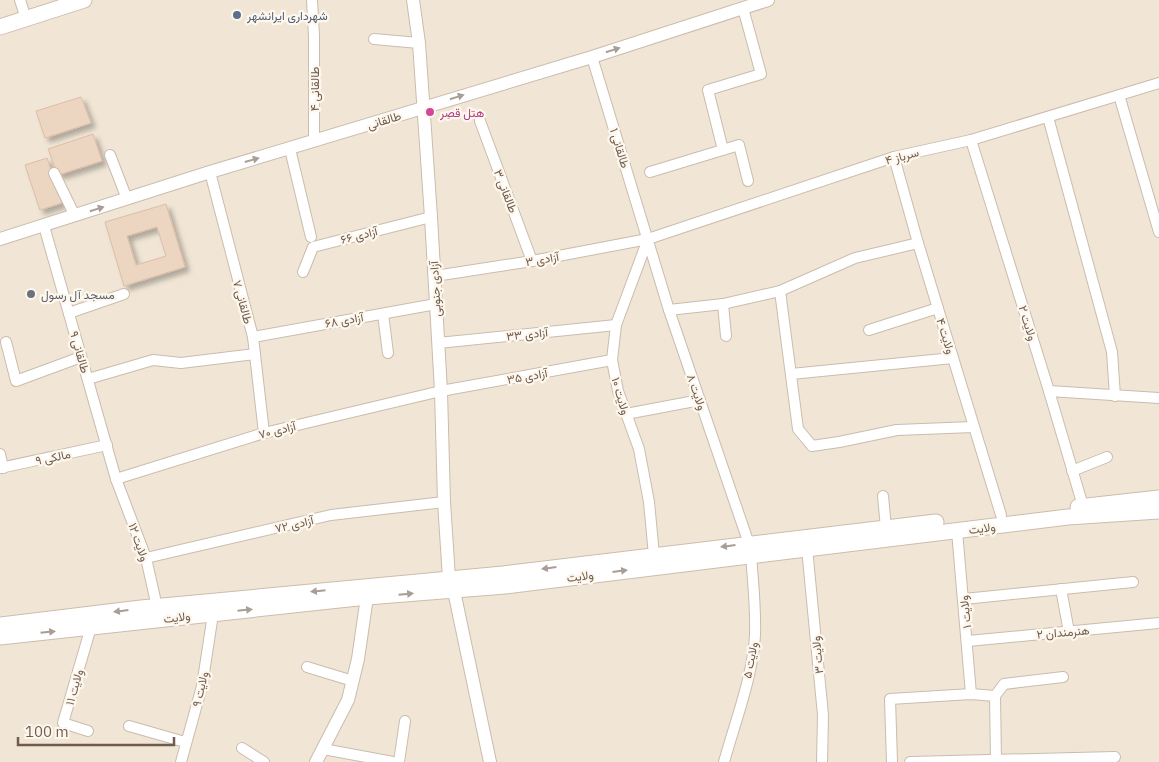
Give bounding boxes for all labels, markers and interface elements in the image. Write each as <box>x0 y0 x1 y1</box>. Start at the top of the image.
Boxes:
place label: شهرداری ایرانشهر <box>246 8 328 24</box>
marker: شهرداری ایرانشهر <box>231 9 243 21</box>
one-way arrow <box>605 46 620 53</box>
street label: طالقانی ۴ <box>307 67 323 111</box>
one-way arrow <box>450 93 465 101</box>
place label: هتل قصِر <box>439 105 484 121</box>
marker: هتل قصِر <box>424 106 436 118</box>
street label: طالقانی <box>365 108 403 133</box>
street label: طالقانی ۱ <box>606 126 633 170</box>
street label: سرباز ۴ <box>883 144 921 169</box>
one-way arrow <box>244 156 259 164</box>
street label: طالقانی ۳ <box>490 167 521 215</box>
one-way arrow <box>89 204 104 212</box>
street label: آزادی ۶۶ <box>339 223 380 248</box>
street label: آزادی ۳ <box>524 248 561 270</box>
street label: آزادی جنوبی <box>426 260 445 317</box>
street label: طالقانی ۷ <box>229 278 256 326</box>
place label: مسجد آل رسول <box>41 287 115 303</box>
marker: مسجد آل رسول <box>25 288 37 300</box>
street label: ولایت ۲ <box>1015 304 1040 343</box>
street label: آزادی ۶۸ <box>324 309 366 332</box>
street label: ولایت ۴ <box>933 316 959 356</box>
street label: آزادی ۳۳ <box>505 324 550 345</box>
street label: طالقانی ۹ <box>66 329 93 375</box>
street label: آزادی ۳۵ <box>506 365 550 388</box>
street label: ولایت ۸ <box>683 372 710 412</box>
street label: ولایت ۱۰ <box>608 375 634 417</box>
street label: آزادی ۷۰ <box>257 418 299 443</box>
street label: مالکی ۹ <box>34 446 72 469</box>
street label: آزادی ۷۲ <box>273 512 316 537</box>
street label: ولایت <box>968 519 996 538</box>
street label: ولایت ۱۲ <box>125 521 153 564</box>
one-way arrow <box>720 542 736 550</box>
one-way arrow <box>541 564 557 572</box>
street label: ولایت <box>566 567 594 586</box>
one-way arrow <box>612 567 628 575</box>
one-way arrow <box>310 587 326 595</box>
one-way arrow <box>399 590 415 598</box>
street label: ولایت ۱ <box>956 595 975 629</box>
one-way arrow <box>237 606 253 614</box>
one-way arrow <box>113 607 129 615</box>
street label: ولایت <box>163 608 191 627</box>
street label: هنرمندان ۲ <box>1036 622 1090 643</box>
one-way arrow <box>41 628 57 636</box>
street label: ولایت ۳ <box>808 635 827 674</box>
street label: ولایت ۵ <box>739 640 762 680</box>
street label: ولایت ۱۱ <box>62 667 87 707</box>
street label: ولایت ۹ <box>189 670 212 708</box>
scale bar <box>18 714 174 746</box>
text: 100 m <box>25 722 69 741</box>

